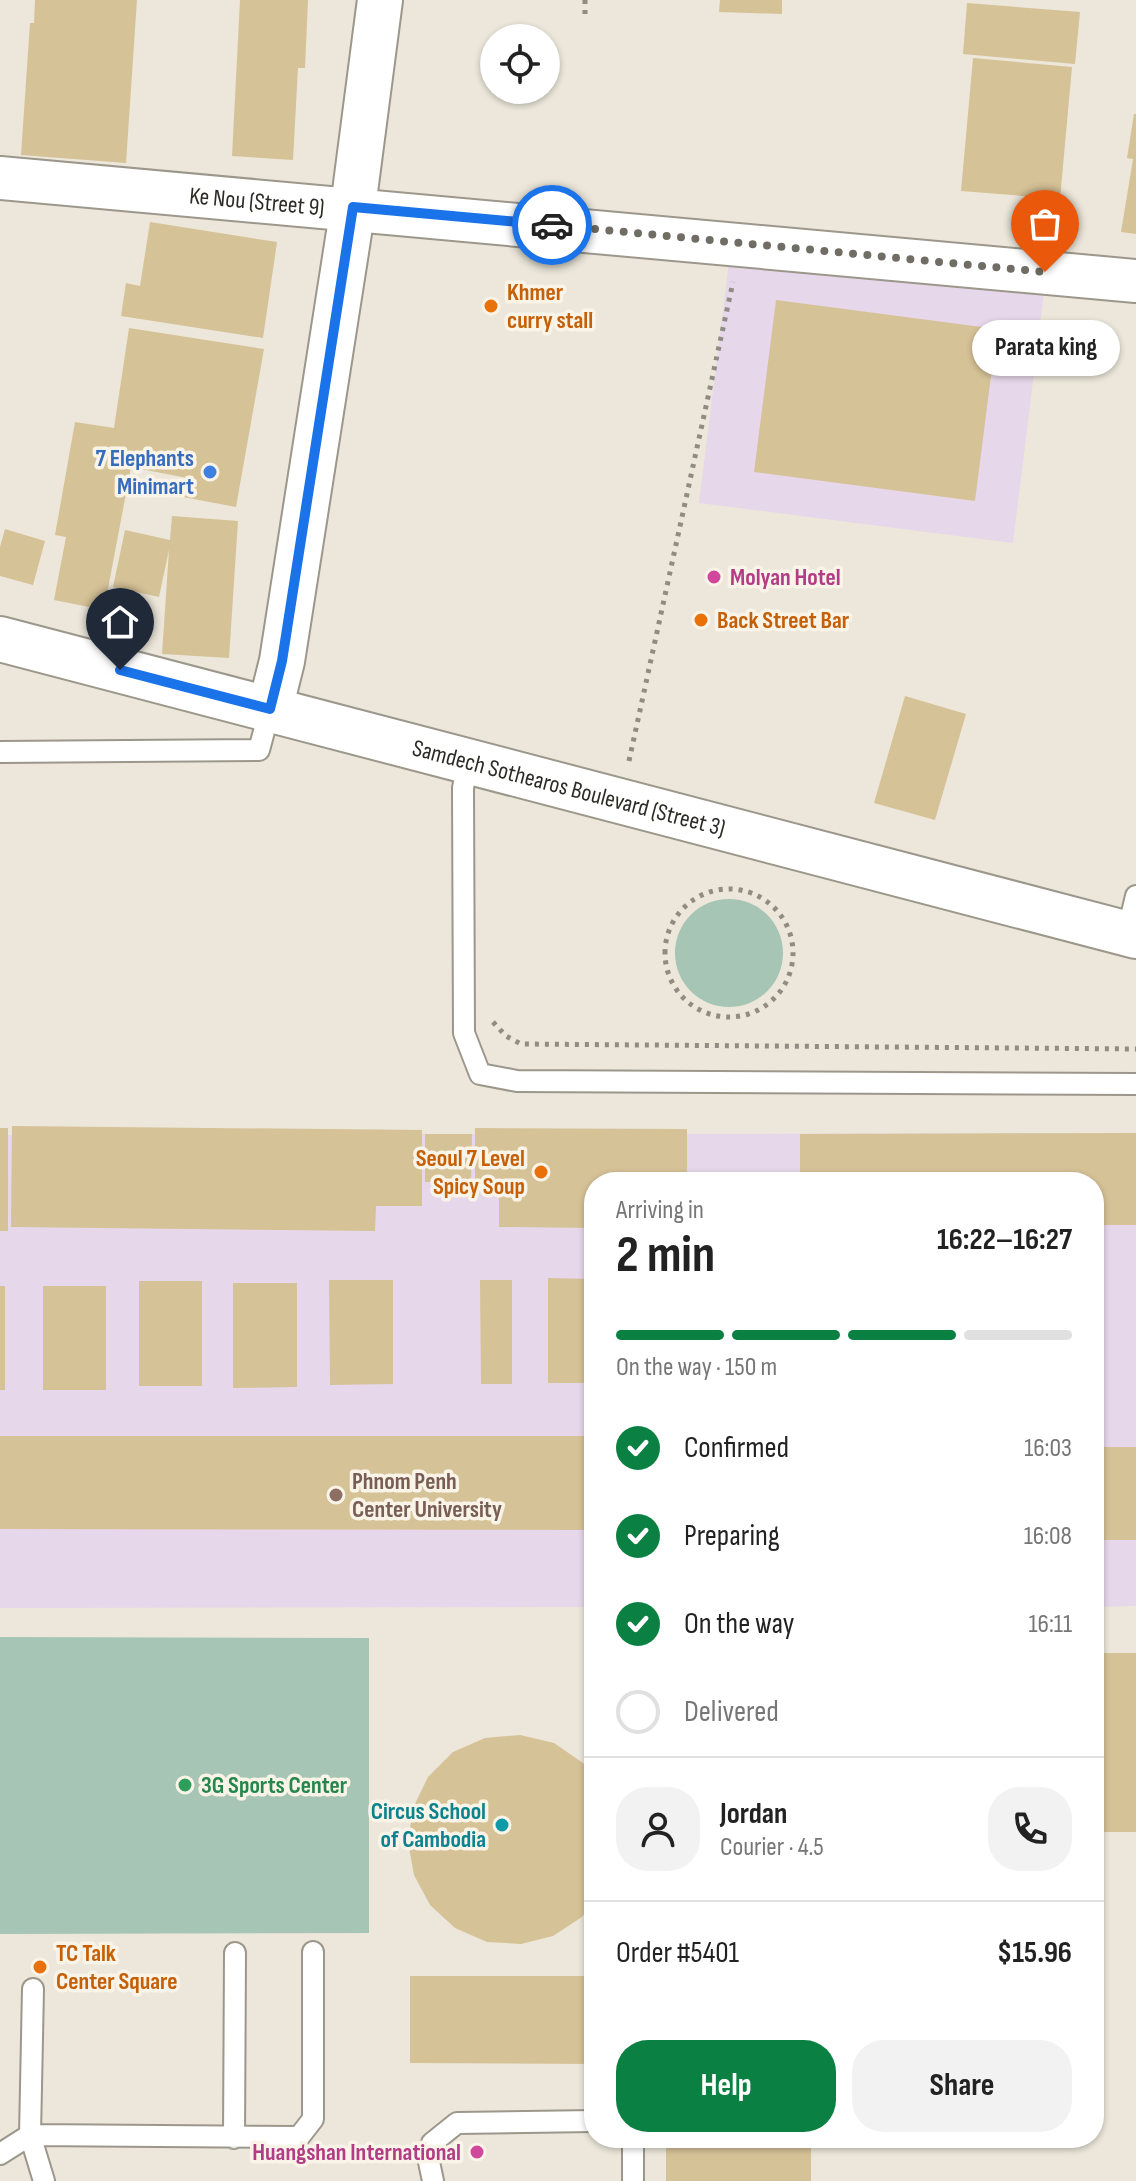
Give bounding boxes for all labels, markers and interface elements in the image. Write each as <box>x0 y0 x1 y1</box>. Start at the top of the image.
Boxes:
map controls <box>480 24 560 104</box>
button: locate <box>480 24 560 104</box>
street label: Ke Nou (Street 9) <box>188 181 326 222</box>
courier <box>512 185 592 265</box>
pin <box>1011 190 1079 272</box>
icon: bag <box>1023 202 1067 246</box>
icon: car <box>530 203 574 247</box>
place label: Khmer curry stall <box>507 278 593 335</box>
marker: Khmer curry stall <box>482 297 500 315</box>
callout: Parata king <box>971 320 1119 376</box>
text: Parata king <box>995 332 1097 363</box>
place label: 7 Elephants Minimart <box>95 444 194 501</box>
marker: 7 Elephants Minimart <box>201 463 219 481</box>
place label: Molyan Hotel <box>730 563 841 592</box>
marker: Molyan Hotel <box>705 568 723 586</box>
pin <box>86 588 154 670</box>
icon: home <box>98 600 142 644</box>
place label: Back Street Bar <box>717 606 850 635</box>
marker: Back Street Bar <box>692 611 710 629</box>
street label: Samdech Sothearos Boulevard (Street 3) <box>409 733 728 843</box>
place label: Seoul 7 Level Spicy Soup <box>416 1144 525 1201</box>
marker: Seoul 7 Level Spicy Soup <box>532 1163 550 1181</box>
text: Arriving in <box>616 1195 704 1226</box>
text: 16:22–16:27 <box>937 1222 1072 1258</box>
text: 2 min <box>616 1224 715 1287</box>
text: On the way · 150 m <box>616 1352 777 1383</box>
icon: check <box>616 1426 660 1470</box>
text: Confirmed <box>684 1430 789 1466</box>
text: 16:03 <box>1024 1433 1072 1464</box>
place label: Phnom Penh Center University <box>352 1467 502 1524</box>
marker: Phnom Penh Center University <box>327 1486 345 1504</box>
icon: check <box>616 1514 660 1558</box>
text: Preparing <box>684 1518 780 1554</box>
text: 16:08 <box>1024 1521 1072 1552</box>
icon: check <box>616 1602 660 1646</box>
text: On the way <box>684 1606 794 1642</box>
text: 16:11 <box>1028 1609 1072 1640</box>
text: Delivered <box>684 1694 779 1730</box>
place label: 3G Sports Center <box>201 1771 348 1800</box>
marker: 3G Sports Center <box>176 1776 194 1794</box>
button: person <box>616 1787 700 1871</box>
button: phone <box>988 1787 1072 1871</box>
text: Jordan <box>720 1796 787 1832</box>
place label: Circus School of Cambodia <box>371 1797 486 1854</box>
marker: Circus School of Cambodia <box>493 1816 511 1834</box>
text: Courier · 4.5 <box>720 1832 824 1863</box>
text: Order #5401 <box>616 1935 739 1971</box>
text: $15.96 <box>997 1935 1072 1971</box>
place label: TC Talk Center Square <box>56 1939 177 1996</box>
marker: TC Talk Center Square <box>31 1958 49 1976</box>
button: Help <box>616 2040 836 2132</box>
button: Share <box>852 2040 1072 2132</box>
place label: Huangshan International <box>252 2138 461 2167</box>
marker: Huangshan International <box>468 2143 486 2161</box>

